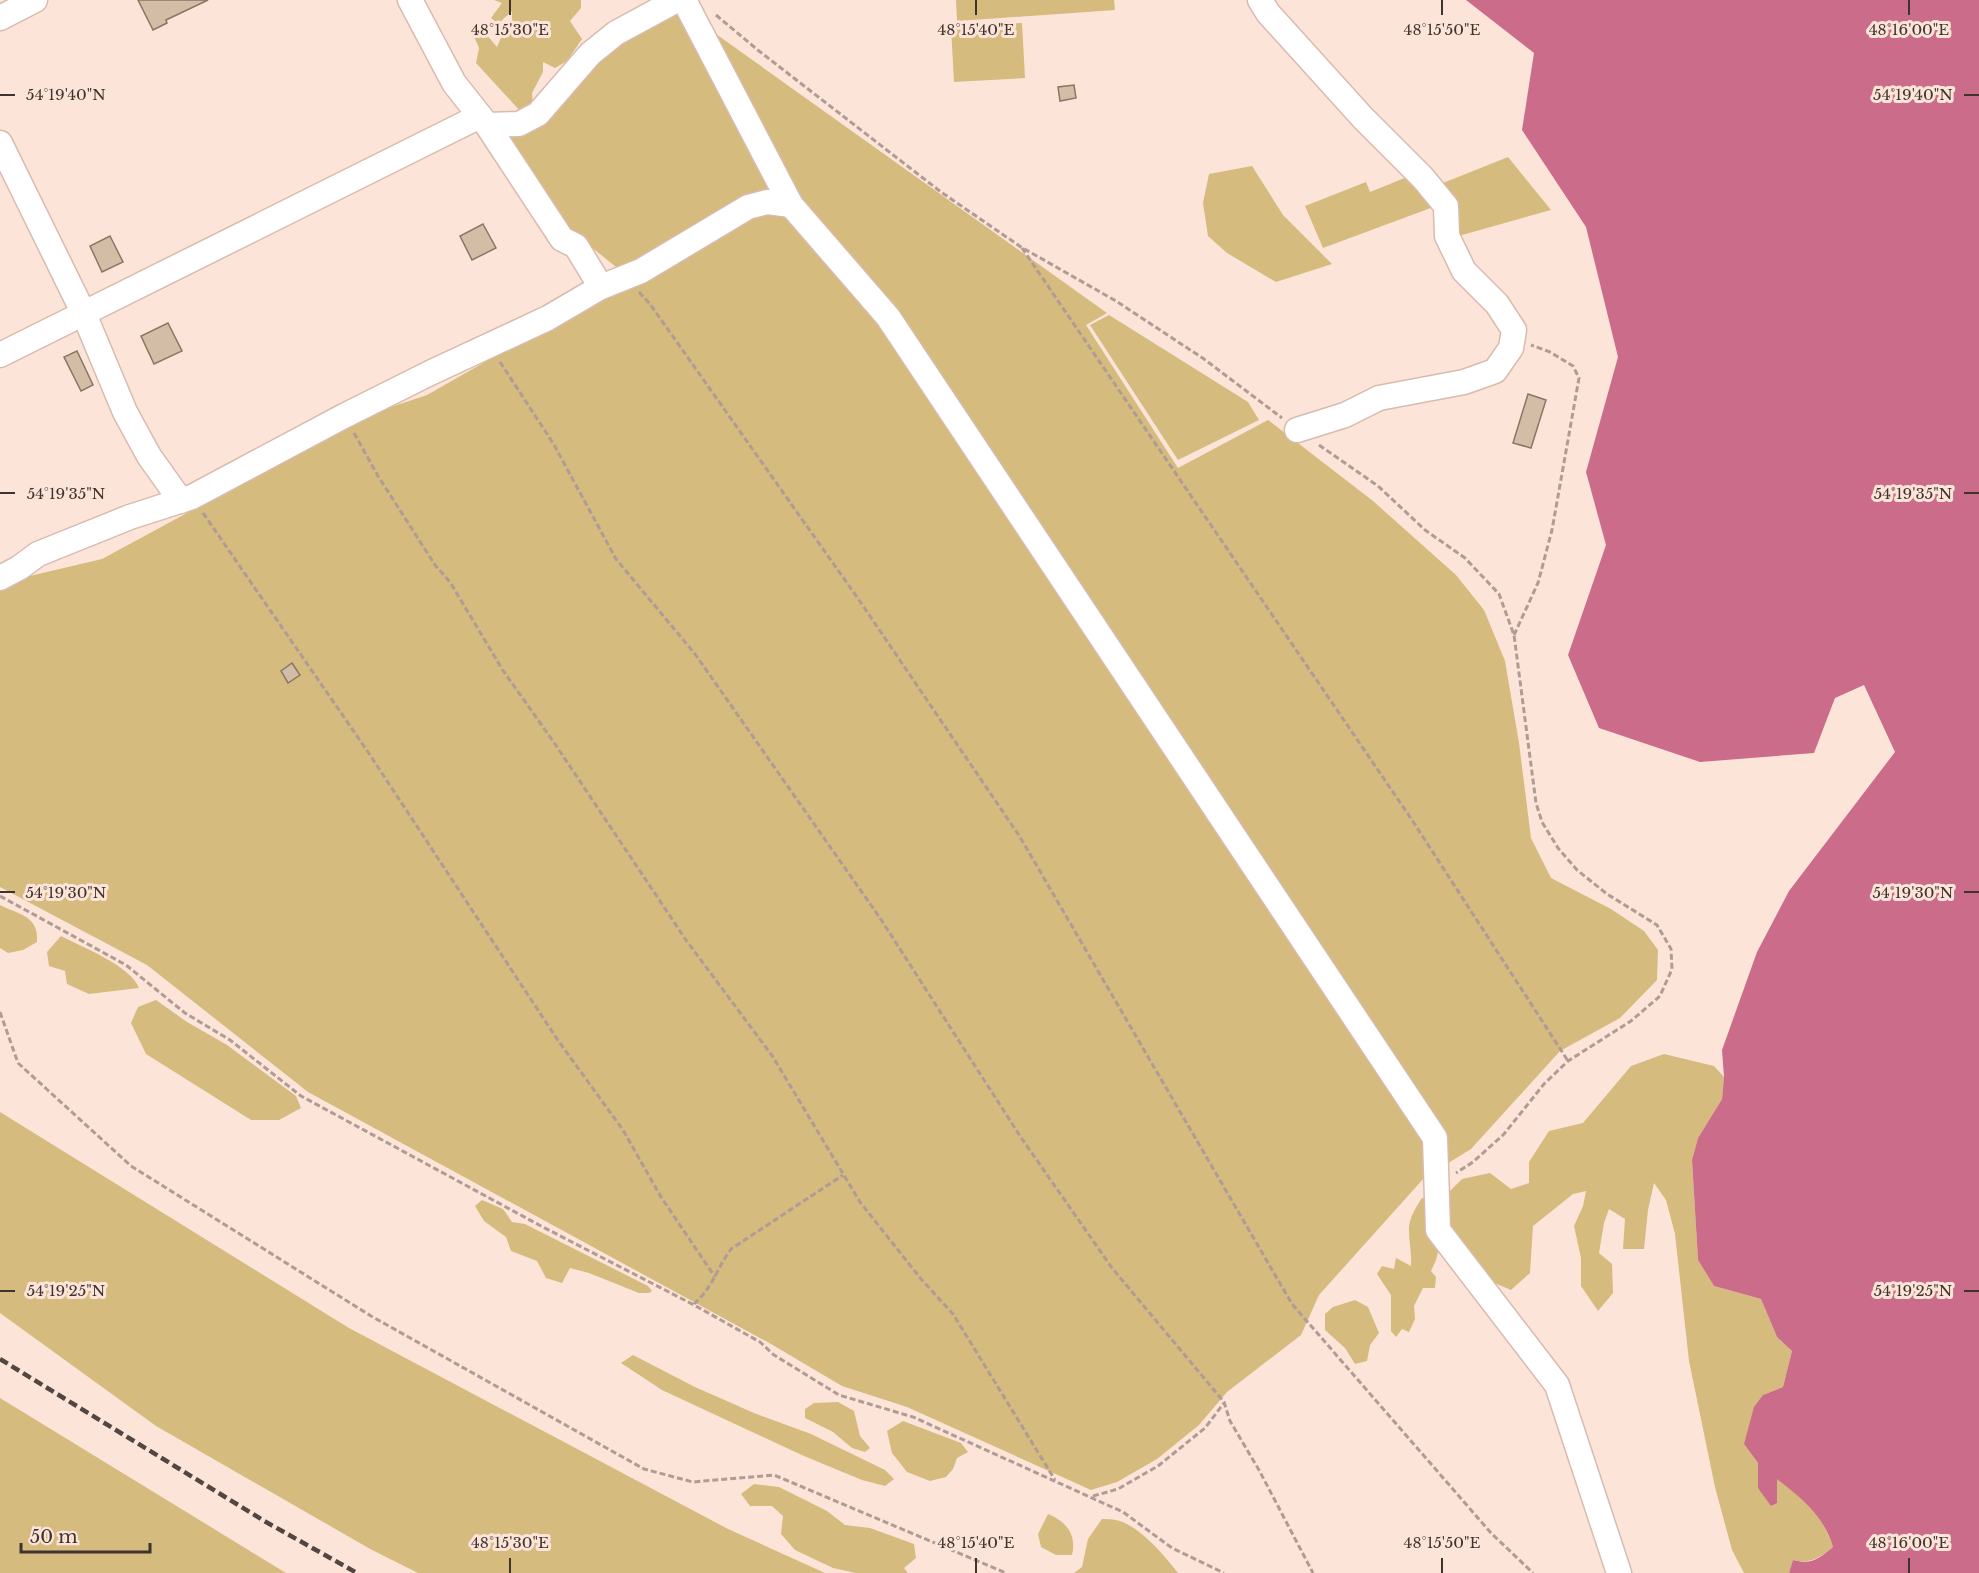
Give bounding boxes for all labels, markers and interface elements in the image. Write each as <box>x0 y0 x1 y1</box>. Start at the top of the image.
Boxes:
text: 48°15'30"E <box>471 20 549 39</box>
text: 48°15'40"E <box>938 20 1015 39</box>
text: 48°15'50"E <box>1404 20 1480 39</box>
text: 48°16'00"E <box>1869 20 1949 39</box>
text: 54°19'40"N <box>26 85 106 104</box>
text: 54°19'40"N <box>1873 85 1953 104</box>
text: 54°19'35"N <box>27 484 105 503</box>
text: 54°19'35"N <box>1874 484 1952 503</box>
text: 54°19'30"N <box>26 883 106 902</box>
text: 54°19'30"N <box>1873 883 1953 902</box>
text: 54°19'25"N <box>27 1281 105 1300</box>
text: 54°19'25"N <box>1874 1281 1952 1300</box>
scale bar <box>21 1516 150 1554</box>
text: 50 m <box>30 1526 78 1548</box>
text: 48°15'30"E <box>471 1533 549 1552</box>
text: 48°15'40"E <box>938 1533 1015 1552</box>
text: 48°15'50"E <box>1404 1533 1480 1552</box>
text: 48°16'00"E <box>1869 1533 1949 1552</box>

